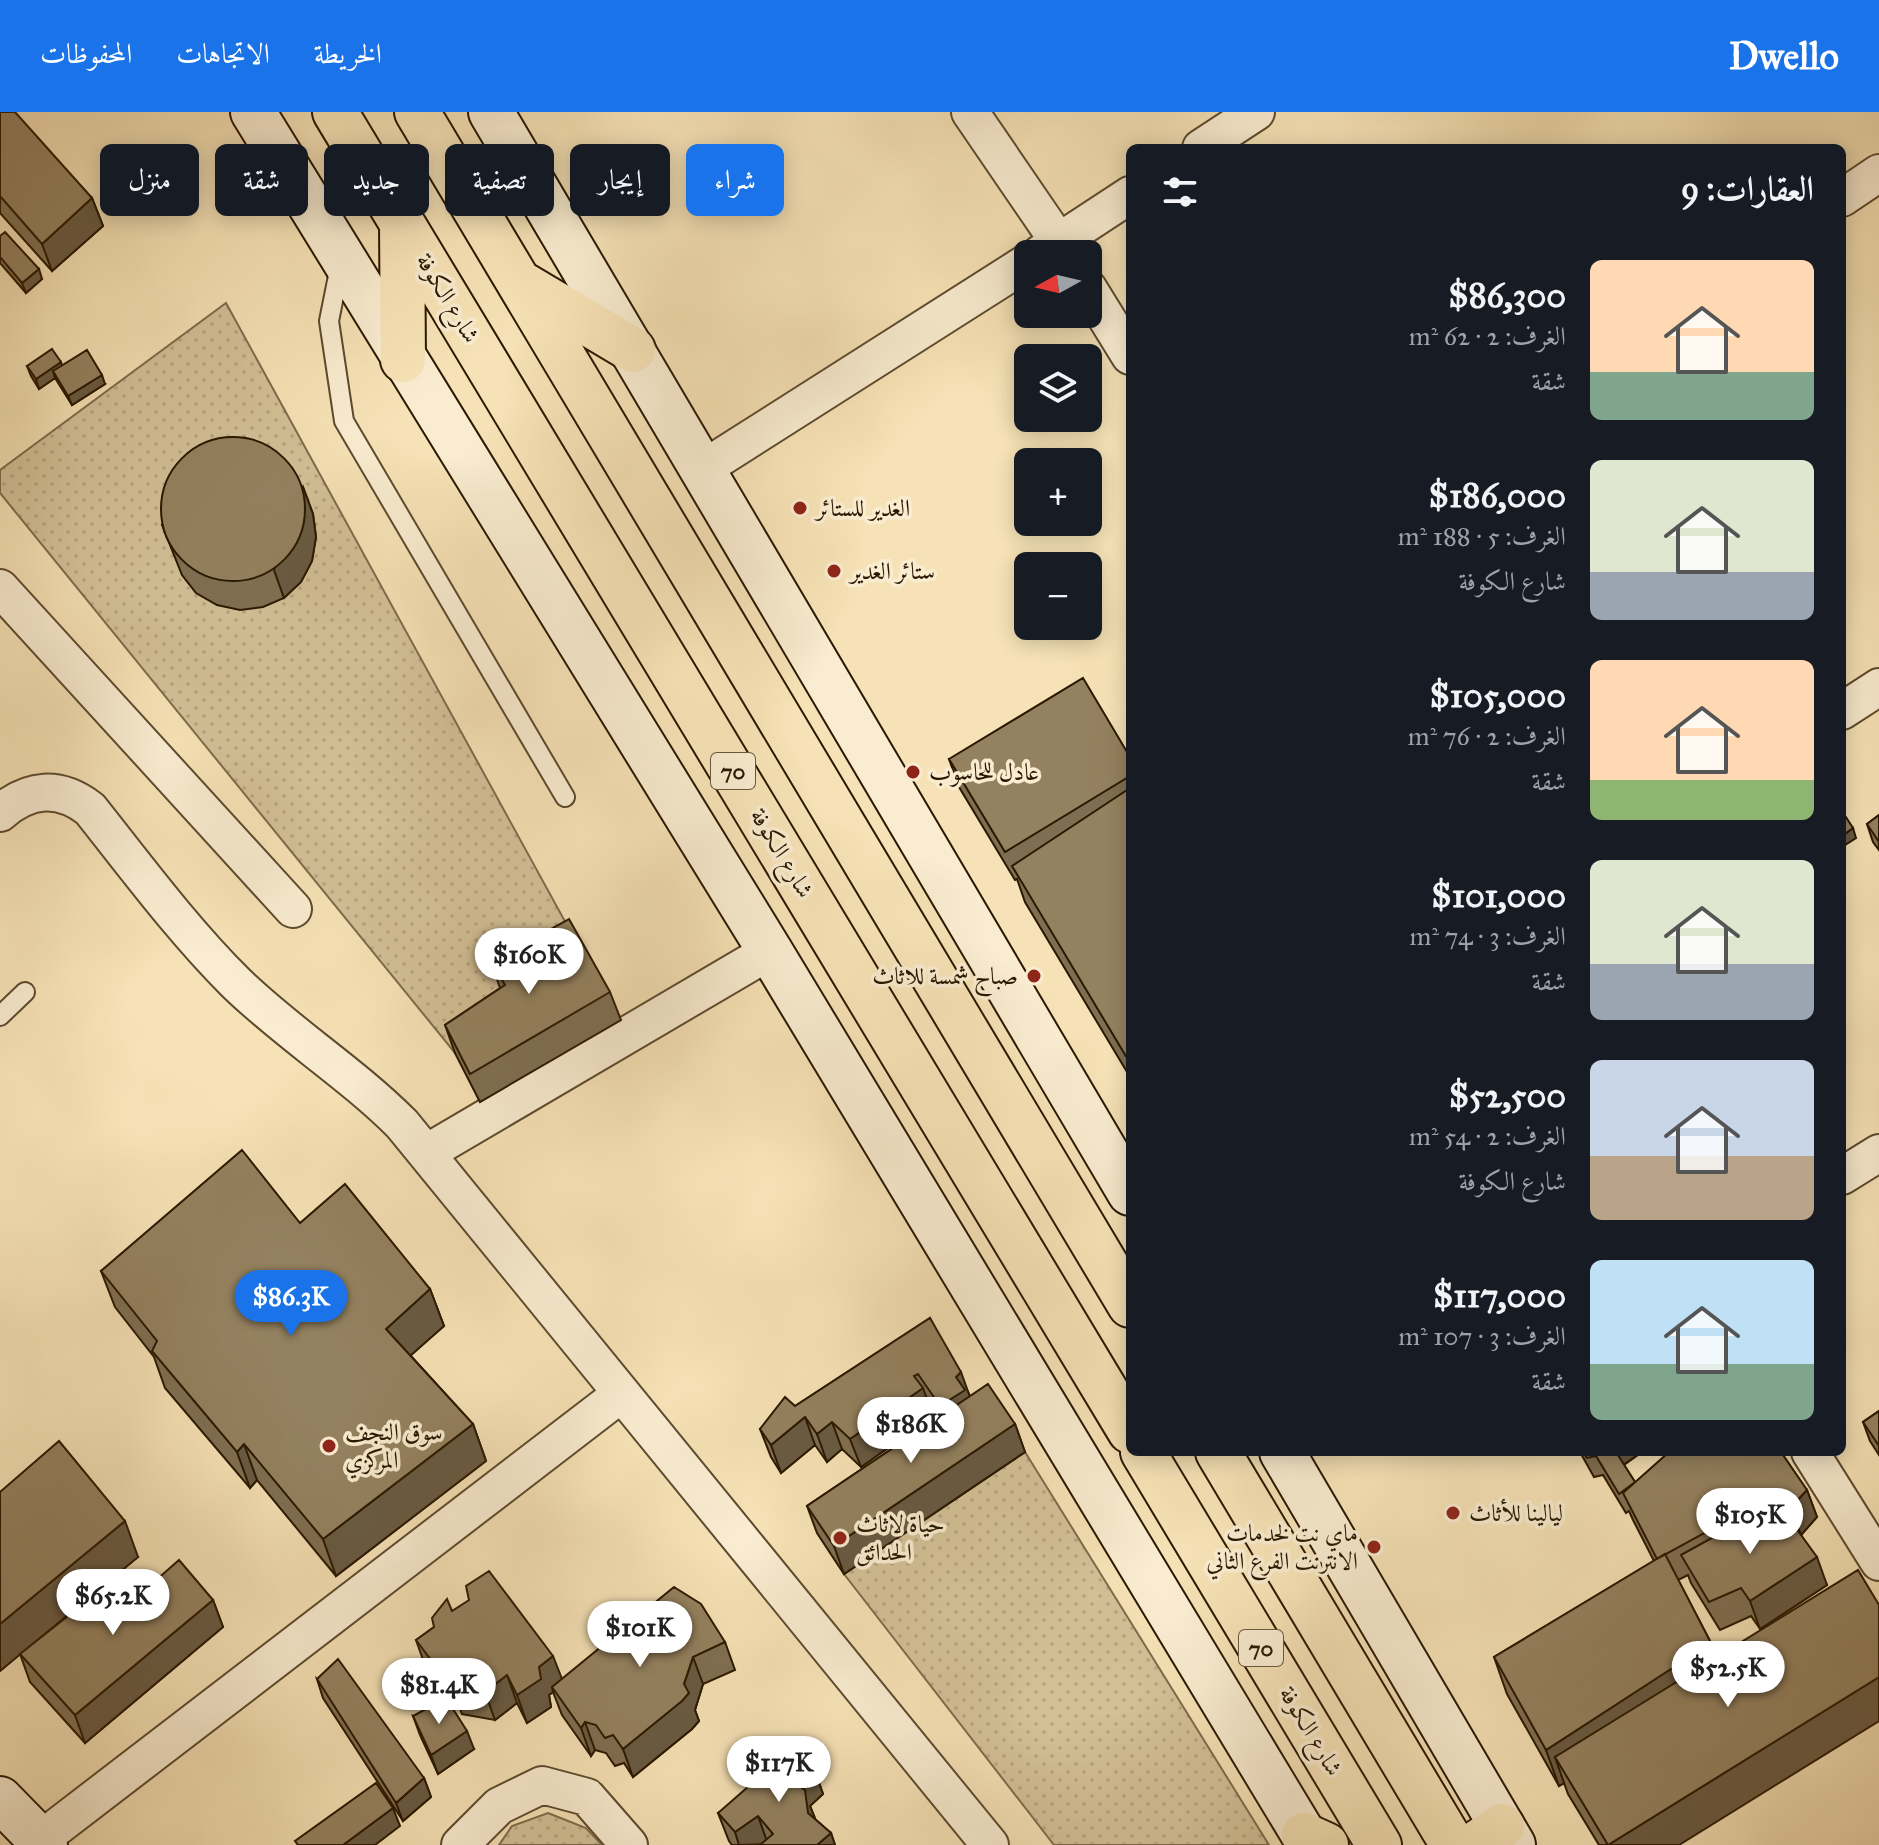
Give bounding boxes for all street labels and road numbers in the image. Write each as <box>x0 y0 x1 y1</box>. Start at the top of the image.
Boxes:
street label: شارع الكوفة <box>405 248 486 351</box>
road number: 70 <box>711 753 755 789</box>
street label: شارع الكوفة <box>739 803 820 906</box>
road number: 70 <box>1239 1630 1283 1666</box>
street label: شارع الكوفة <box>1268 1681 1349 1784</box>

